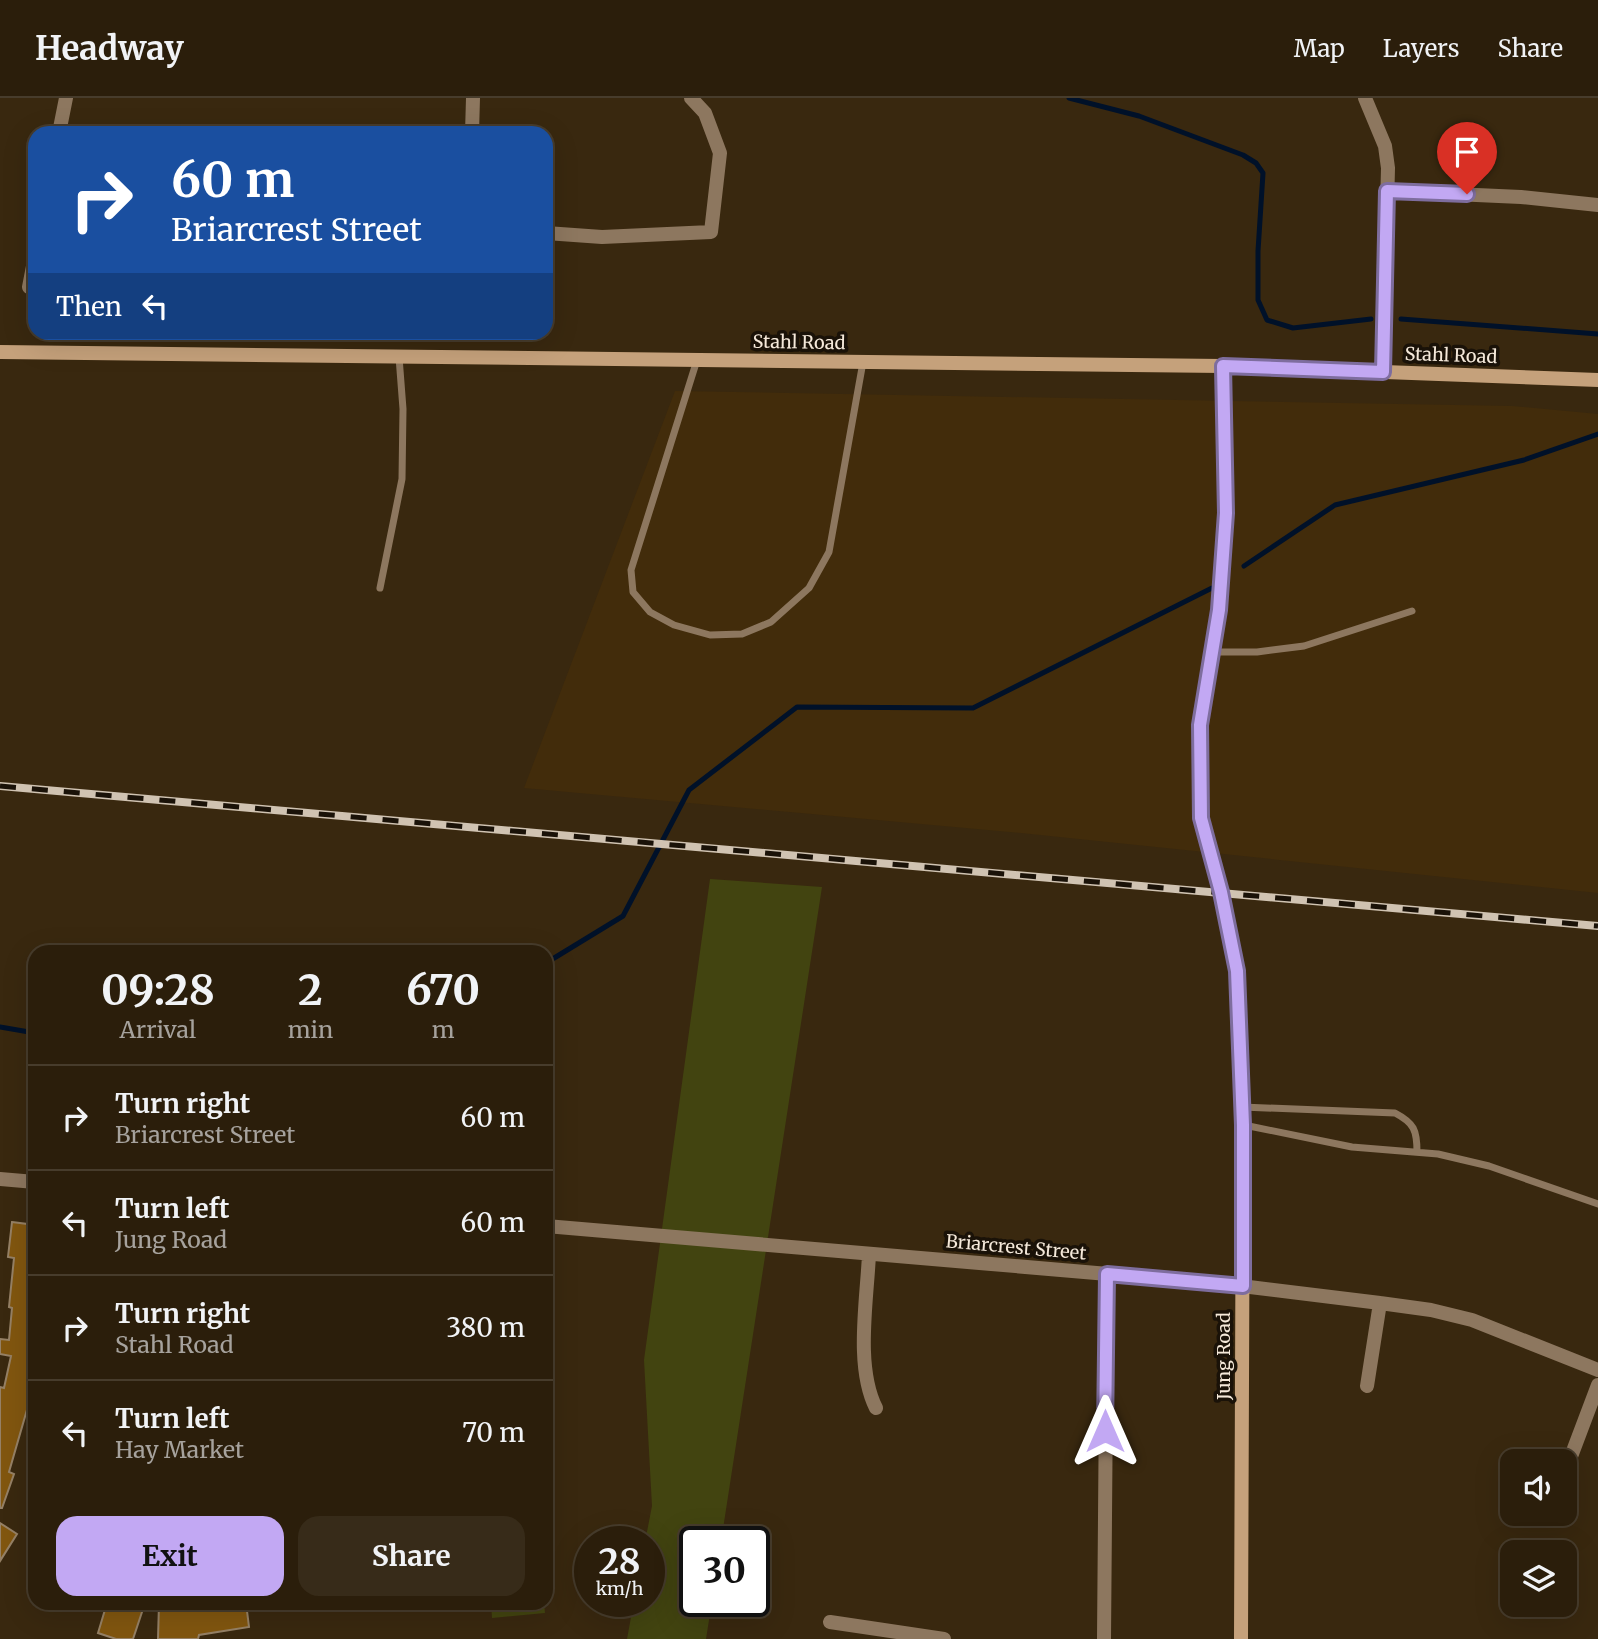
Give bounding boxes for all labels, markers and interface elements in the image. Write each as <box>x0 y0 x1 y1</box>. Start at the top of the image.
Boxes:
text: Headway <box>35 28 184 69</box>
text: Map <box>1294 33 1345 64</box>
text: Layers <box>1383 33 1459 64</box>
text: Share <box>1497 33 1563 64</box>
pin <box>1437 122 1497 194</box>
icon: arrive <box>1448 133 1486 171</box>
text: 60 m <box>171 149 294 210</box>
icon: right <box>56 154 147 245</box>
text: Briarcrest Street <box>171 210 422 250</box>
icon: left <box>136 287 174 325</box>
text: Then <box>56 290 122 323</box>
street label: Stahl Road <box>752 330 846 354</box>
street label: Stahl Road <box>1404 342 1498 368</box>
text: 09:28 <box>101 964 215 1016</box>
text: 2 <box>298 964 323 1016</box>
text: 670 <box>406 964 480 1016</box>
text: Arrival <box>119 1015 196 1044</box>
text: min <box>288 1015 333 1044</box>
text: m <box>432 1015 455 1044</box>
text: Turn right <box>115 1087 250 1120</box>
icon: right <box>56 1099 94 1137</box>
text: 60 m <box>461 1101 525 1134</box>
text: Briarcrest Street <box>115 1120 295 1149</box>
text: Turn left <box>115 1192 229 1225</box>
icon: left <box>56 1204 94 1242</box>
text: 60 m <box>461 1206 525 1239</box>
text: Jung Road <box>115 1225 227 1254</box>
street label: Briarcrest Street <box>945 1229 1087 1265</box>
text: Turn right <box>115 1297 250 1330</box>
icon: right <box>56 1309 94 1347</box>
text: 380 m <box>446 1311 525 1344</box>
street label: Jung Road <box>1212 1312 1235 1401</box>
text: Stahl Road <box>115 1330 234 1359</box>
position arrow <box>1068 1394 1142 1468</box>
text: Turn left <box>115 1402 229 1435</box>
icon: left <box>56 1414 94 1452</box>
text: 70 m <box>462 1416 525 1449</box>
text: Hay Market <box>115 1435 244 1464</box>
map controls <box>1500 1449 1577 1617</box>
button: sound <box>1500 1449 1577 1526</box>
button: Exit <box>56 1516 284 1596</box>
button: Share <box>298 1516 525 1596</box>
speed limit sign: 30 <box>679 1526 770 1617</box>
text: 28 <box>598 1540 641 1584</box>
button: layers <box>1500 1540 1577 1617</box>
text: km/h <box>596 1577 643 1600</box>

